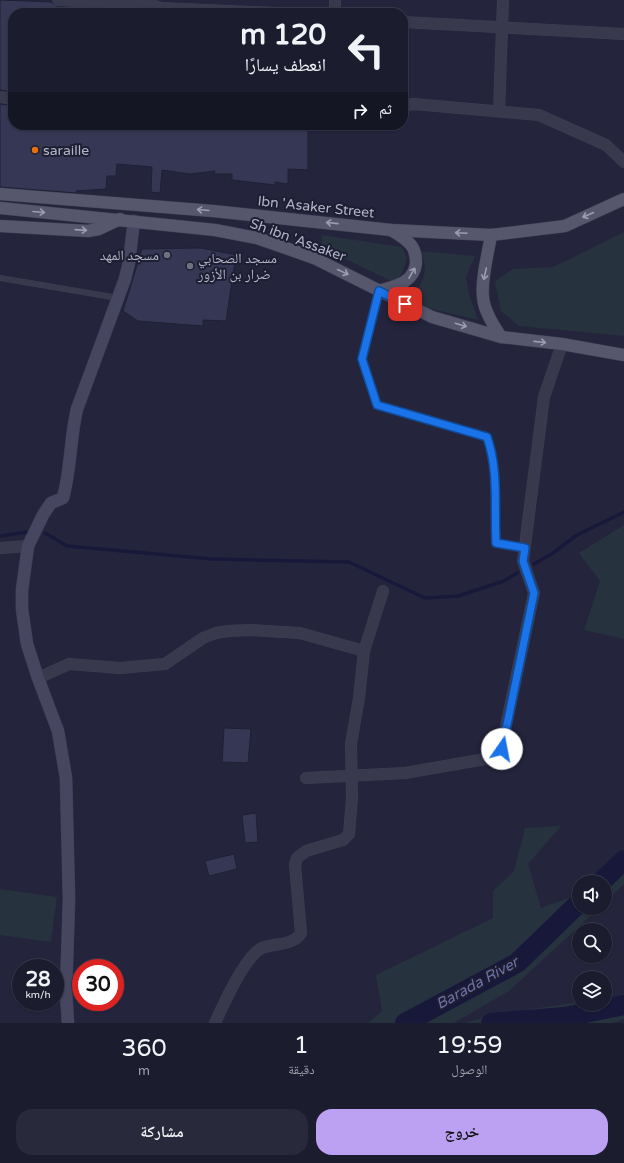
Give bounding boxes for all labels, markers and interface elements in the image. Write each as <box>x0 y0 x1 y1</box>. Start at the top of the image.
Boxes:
text: 120 m <box>240 18 326 52</box>
icon: left <box>340 24 392 76</box>
text: انعطف يسارًا <box>245 54 326 76</box>
icon: right <box>349 100 371 122</box>
text: ثم <box>379 100 392 118</box>
place label: saraille <box>43 142 89 159</box>
marker: saraille <box>30 145 40 155</box>
street label: Ibn 'Asaker Street <box>257 192 376 222</box>
one-way arrow <box>196 207 209 214</box>
one-way arrow <box>32 208 45 216</box>
one-way arrow <box>583 212 595 220</box>
street label: Sh ibn 'Assaker <box>248 215 349 265</box>
one-way arrow <box>326 220 339 227</box>
one-way arrow <box>74 227 87 234</box>
one-way arrow <box>455 230 468 237</box>
place label: مسجد المهد <box>100 247 159 264</box>
marker: مسجد المهد <box>162 250 172 260</box>
place label: مسجد الصحابي ضرار بن الأزور <box>197 250 277 283</box>
marker: مسجد الصحابي ضرار بن الأزور <box>185 261 195 271</box>
one-way arrow <box>408 267 416 279</box>
one-way arrow <box>480 267 488 280</box>
one-way arrow <box>336 269 348 276</box>
pin <box>388 287 422 321</box>
icon: arrive <box>394 293 416 315</box>
one-way arrow <box>454 322 467 329</box>
one-way arrow <box>533 338 546 345</box>
position arrow <box>481 728 523 770</box>
map controls <box>572 875 612 1011</box>
button: sound <box>572 875 612 915</box>
button: search <box>572 923 612 963</box>
water label: Barada River <box>433 952 523 1013</box>
speed limit sign: 30 <box>72 959 124 1011</box>
text: 28 <box>25 968 51 992</box>
button: layers <box>572 971 612 1011</box>
text: km/h <box>25 989 51 1001</box>
text: 1 <box>294 1031 309 1060</box>
text: 19:59 <box>436 1031 503 1060</box>
text: 360 <box>121 1034 167 1063</box>
text: دقيقة <box>288 1062 315 1078</box>
text: الوصول <box>451 1062 487 1078</box>
text: m <box>138 1063 150 1079</box>
button: مشاركة <box>16 1109 308 1155</box>
button: خروج <box>316 1109 608 1155</box>

